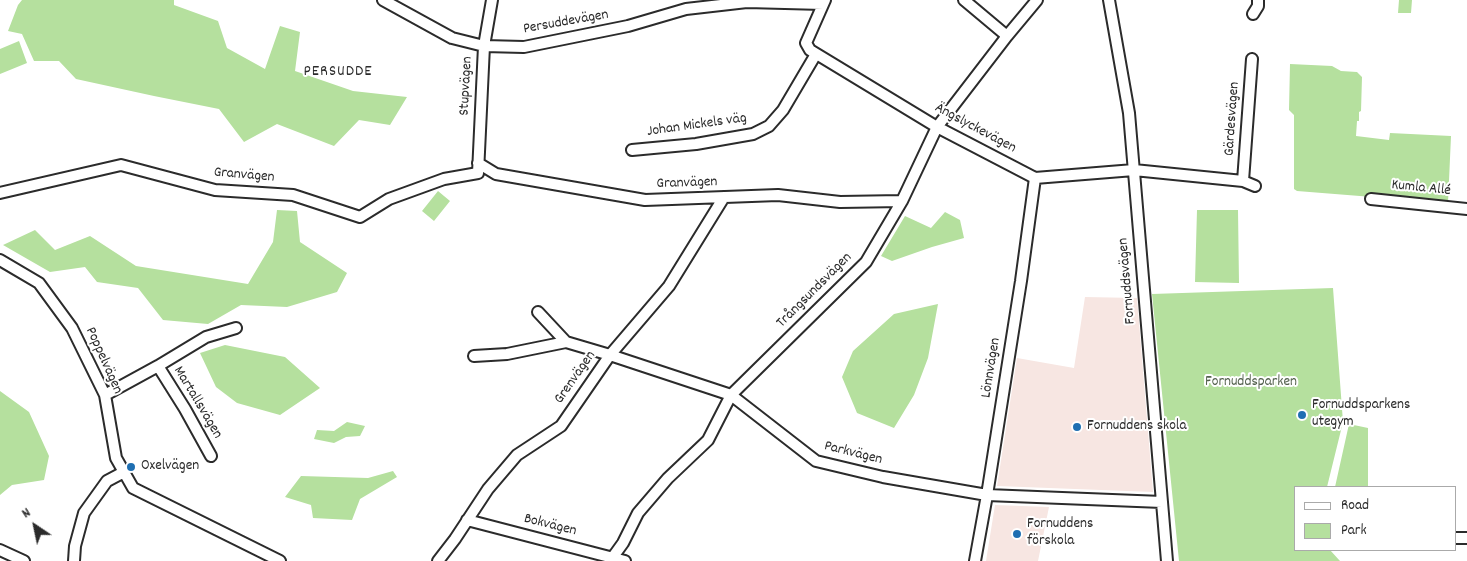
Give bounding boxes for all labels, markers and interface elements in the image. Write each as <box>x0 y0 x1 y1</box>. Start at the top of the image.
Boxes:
street label: Persuddevägen <box>522 7 610 39</box>
street label: Stupvägen <box>456 56 478 116</box>
district label: PERSUDDE <box>303 63 373 83</box>
street label: Gärdesvägen <box>1221 81 1245 157</box>
street label: Ängslyckevägen <box>931 100 1019 158</box>
street label: Johan Mickels väg <box>646 110 748 142</box>
street label: Granvägen <box>213 164 275 188</box>
street label: Granvägen <box>656 174 718 194</box>
street label: Kumla Allé <box>1390 177 1452 201</box>
street label: Fornuddsvägen <box>1115 237 1141 325</box>
street label: Trångsundsvägen <box>773 249 857 333</box>
street label: Poppelvägen <box>80 325 126 397</box>
street label: Lönnvägen <box>978 337 1006 399</box>
street label: Grenvägen <box>551 348 601 408</box>
street label: Martallsvägen <box>168 364 226 442</box>
park label: Fornuddsparken <box>1205 374 1297 392</box>
place label: Fornuddsparkens utegym <box>1312 397 1410 432</box>
marker: Fornuddsparkens utegym <box>1296 409 1308 421</box>
place label: Fornuddens skola <box>1087 418 1186 436</box>
marker: Fornuddens skola <box>1071 421 1083 433</box>
street label: Parkvägen <box>822 438 884 470</box>
place label: Oxelvägen <box>141 458 199 476</box>
marker: Oxelvägen <box>125 461 137 473</box>
legend <box>1294 486 1457 551</box>
text: Road <box>1341 495 1369 517</box>
north arrow <box>10 501 60 551</box>
text: N <box>18 503 35 524</box>
street label: Bokvägen <box>522 511 578 541</box>
place label: Fornuddens förskola <box>1027 516 1093 551</box>
text: Park <box>1341 520 1367 542</box>
marker: Fornuddens förskola <box>1011 528 1023 540</box>

